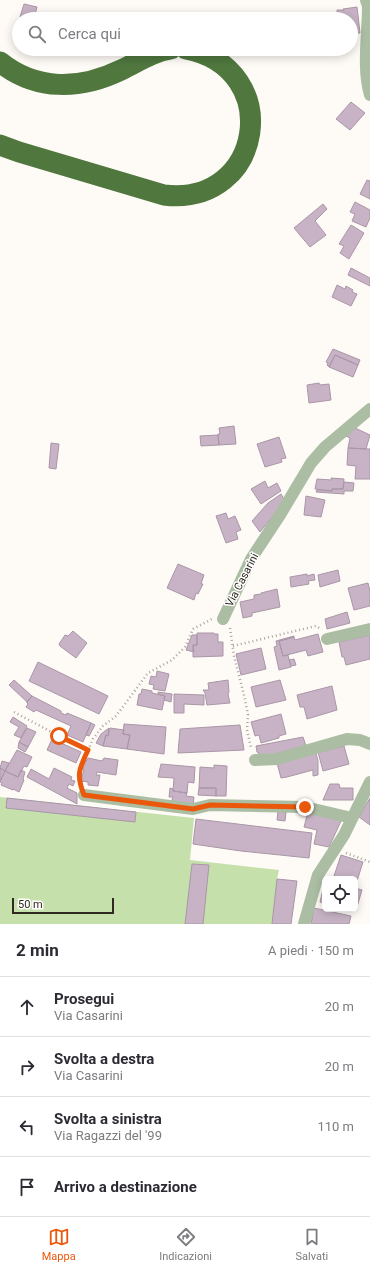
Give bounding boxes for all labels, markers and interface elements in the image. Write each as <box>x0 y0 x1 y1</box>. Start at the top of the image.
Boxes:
search box <box>12 12 358 56</box>
icon: search <box>26 23 48 45</box>
text: Cerca qui <box>58 25 121 43</box>
street label: Via Casarini <box>223 551 261 609</box>
route start <box>50 727 68 745</box>
route end <box>296 798 314 816</box>
map controls <box>322 876 358 912</box>
button: locate <box>322 876 358 912</box>
scale bar <box>12 896 114 915</box>
text: 50 m <box>18 898 43 911</box>
text: 2 min <box>16 940 59 960</box>
text: A piedi · 150 m <box>268 943 354 958</box>
text: Prosegui <box>54 990 114 1008</box>
icon: ahead <box>16 996 38 1018</box>
text: 20 m <box>325 999 354 1014</box>
text: Via Casarini <box>54 1008 123 1023</box>
text: Svolta a destra <box>54 1050 154 1068</box>
icon: right <box>16 1056 38 1078</box>
text: 20 m <box>325 1059 354 1074</box>
text: Via Casarini <box>54 1068 123 1083</box>
text: Svolta a sinistra <box>54 1110 162 1128</box>
icon: left <box>16 1116 38 1138</box>
text: 110 m <box>317 1119 354 1134</box>
text: Via Ragazzi del '99 <box>54 1128 162 1143</box>
icon: arrive <box>16 1176 38 1198</box>
text: Arrivo a destinazione <box>54 1178 197 1196</box>
tab: Mappa <box>42 1226 76 1263</box>
tab: Indicazioni <box>159 1226 212 1263</box>
tab: Salvati <box>296 1226 328 1263</box>

